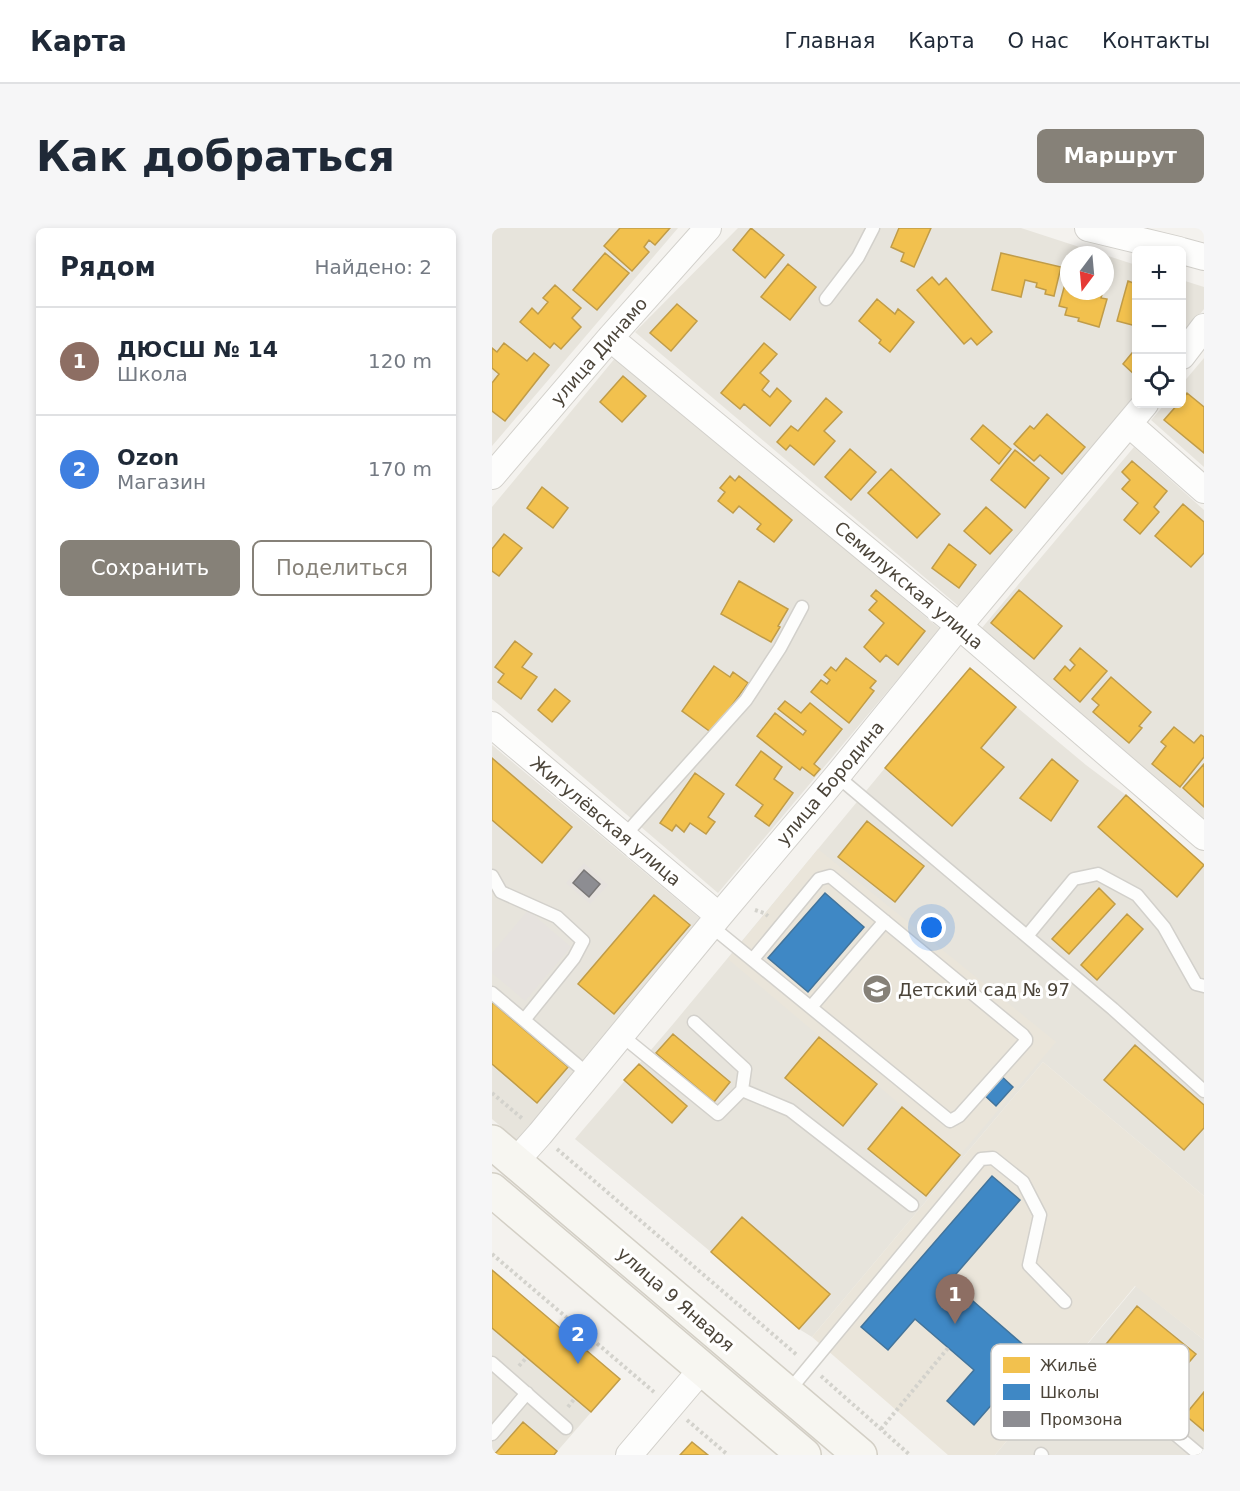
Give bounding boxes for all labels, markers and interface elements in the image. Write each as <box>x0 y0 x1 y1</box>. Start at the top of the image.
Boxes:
text: Карта <box>30 25 127 58</box>
text: Главная <box>785 29 875 53</box>
text: Карта <box>908 29 975 53</box>
text: О нас <box>1008 29 1069 53</box>
text: Контакты <box>1102 29 1210 53</box>
button: Маршрут <box>1037 129 1204 183</box>
text: Как добраться <box>36 132 395 181</box>
north arrow <box>1060 246 1114 300</box>
map controls <box>1132 246 1186 408</box>
button: + <box>1132 246 1186 300</box>
text: Рядом <box>60 252 156 282</box>
text: Найдено: 2 <box>314 255 432 279</box>
street label: улица Динамо <box>546 293 652 409</box>
button: − <box>1132 300 1186 354</box>
text: ДЮСШ № 14 <box>117 337 278 362</box>
text: 1 <box>73 349 86 373</box>
text: 120 m <box>368 349 432 373</box>
button: locate <box>1132 354 1186 408</box>
text: Школа <box>117 362 188 386</box>
text: Ozon <box>117 445 179 470</box>
text: 2 <box>73 457 86 481</box>
text: 170 m <box>368 457 432 481</box>
text: Магазин <box>117 470 206 494</box>
street label: Семилукская улица <box>830 517 988 653</box>
button: Сохранить <box>60 540 240 596</box>
button: Поделиться <box>252 540 432 596</box>
street label: улица Бородина <box>772 717 888 849</box>
street label: Жигулёвская улица <box>527 752 685 890</box>
your location <box>917 913 946 942</box>
school or university icon: Детский сад № 97 <box>861 973 893 1005</box>
place label: Детский сад № 97 <box>898 979 1070 1000</box>
street label: улица 9 Января <box>613 1242 739 1356</box>
pin: 1 <box>936 1274 974 1324</box>
pin: 2 <box>558 1314 598 1364</box>
legend <box>991 1344 1189 1440</box>
text: Жильё <box>1040 1356 1097 1375</box>
text: Школы <box>1040 1383 1099 1402</box>
text: Промзона <box>1040 1410 1123 1429</box>

